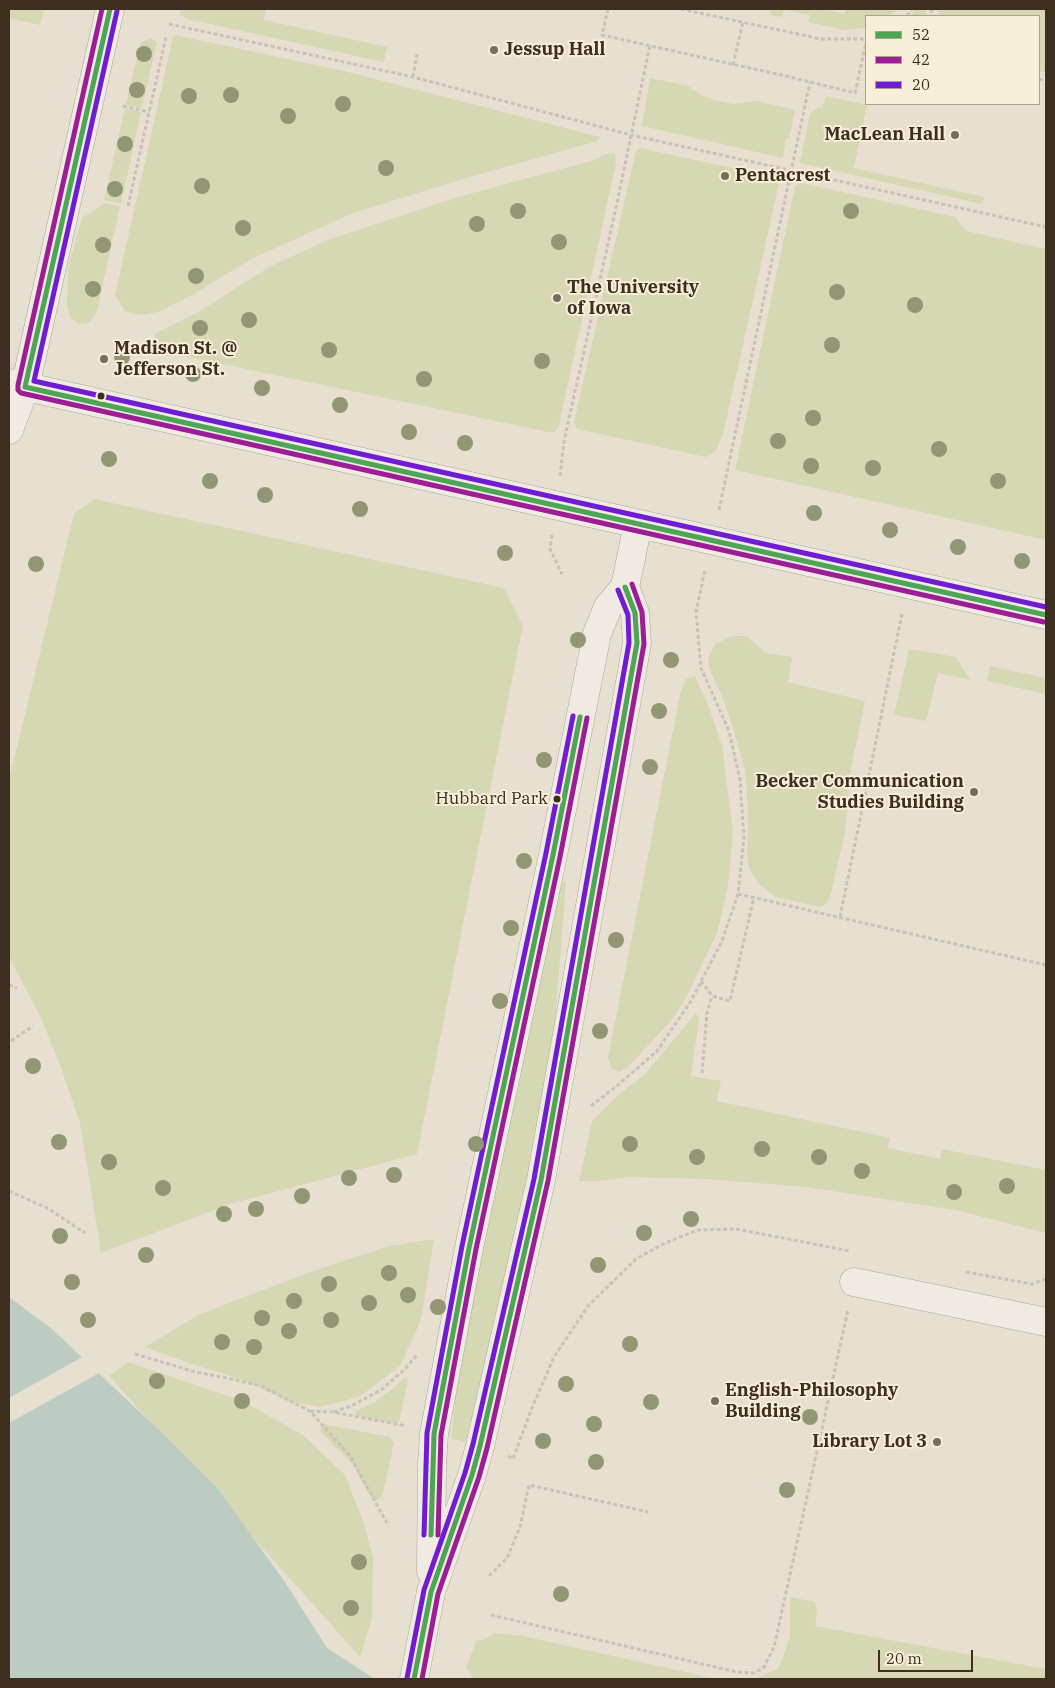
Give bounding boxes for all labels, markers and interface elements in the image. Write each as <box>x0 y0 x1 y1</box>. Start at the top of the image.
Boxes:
legend <box>865 15 1040 105</box>
text: 52 <box>912 25 930 44</box>
place label: Jessup Hall <box>504 39 605 61</box>
marker: Jessup Hall <box>488 44 500 56</box>
text: 42 <box>912 50 930 69</box>
text: 20 <box>912 75 930 94</box>
place label: MacLean Hall <box>824 124 945 146</box>
marker: MacLean Hall <box>949 129 961 141</box>
place label: Pentacrest <box>735 165 830 187</box>
marker: Pentacrest <box>719 170 731 182</box>
place label: The University of Iowa <box>567 277 699 320</box>
marker: The University of Iowa <box>551 292 563 304</box>
place label: Madison St. @ Jefferson St. <box>114 338 238 380</box>
marker: Madison St. @ Jefferson St. <box>98 353 110 365</box>
unlabelled marker <box>96 391 106 401</box>
place label: Becker Communication Studies Building <box>755 771 964 814</box>
marker: Becker Communication Studies Building <box>968 786 980 798</box>
place label: Hubbard Park <box>435 789 548 809</box>
marker: Hubbard Park <box>552 794 562 804</box>
place label: English-Philosophy Building <box>725 1380 898 1422</box>
marker: English-Philosophy Building <box>709 1395 721 1407</box>
place label: Library Lot 3 <box>812 1431 927 1453</box>
marker: Library Lot 3 <box>931 1436 943 1448</box>
scale bar <box>880 1640 975 1672</box>
text: 20 m <box>886 1649 922 1668</box>

